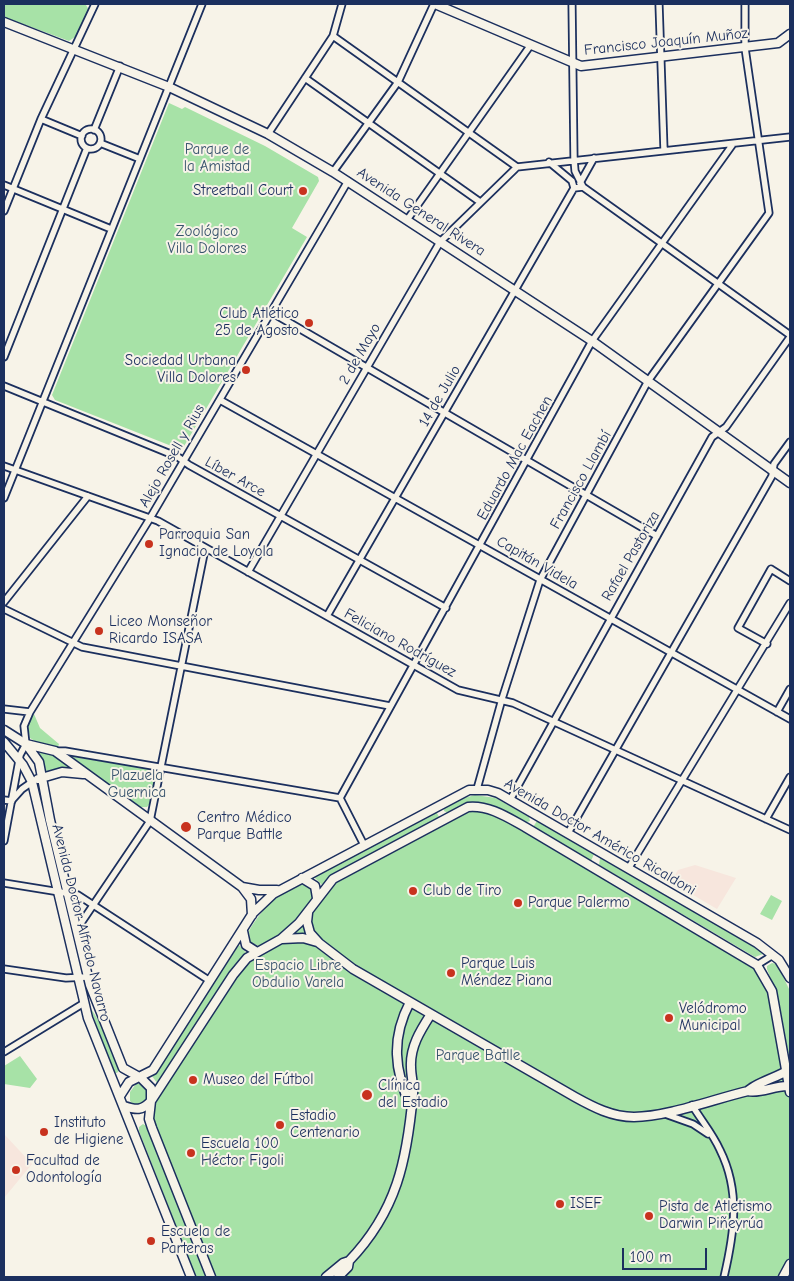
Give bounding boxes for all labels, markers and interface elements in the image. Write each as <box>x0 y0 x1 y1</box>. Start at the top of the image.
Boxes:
street label: Francisco Joaquín Muñoz <box>583 24 749 60</box>
park label: Parque de la Amistad <box>184 141 250 176</box>
street label: Avenida General Rivera <box>353 164 489 260</box>
place label: Streetball Court <box>193 182 293 200</box>
marker: Streetball Court <box>297 185 309 197</box>
park label: Zoológico Villa Dolores <box>168 223 246 258</box>
place label: Club Atlético 25 de Agosto <box>215 305 299 340</box>
marker: Club Atlético 25 de Agosto <box>303 317 315 329</box>
street label: 2 de Mayo <box>335 320 385 388</box>
place label: Sociedad Urbana Villa Dolores <box>125 352 236 387</box>
street label: 14 de Julio <box>415 362 465 430</box>
marker: Sociedad Urbana Villa Dolores <box>240 364 252 376</box>
street label: Eduardo Mac Eachen <box>473 393 557 523</box>
street label: Alejo Rosell y Rius <box>135 401 209 511</box>
street label: Francisco Llambí <box>547 428 615 532</box>
street label: Líber Arce <box>202 453 268 501</box>
street label: Rafael Pastoriza <box>598 508 664 604</box>
place label: Parroquia San Ignacio de Loyola <box>159 526 273 561</box>
street label: Capitán Videla <box>493 532 581 594</box>
marker: Parroquia San Ignacio de Loyola <box>143 538 155 550</box>
street label: Feliciano Rodríguez <box>341 605 459 681</box>
place label: Liceo Monseñor Ricardo ISASA <box>109 613 212 648</box>
marker: Liceo Monseñor Ricardo ISASA <box>93 625 105 637</box>
park label: Plazuela Guernica <box>108 767 166 802</box>
street label: Avenida Doctor Américo Ricaldoni <box>501 775 699 899</box>
place label: Centro Médico Parque Battle <box>197 809 292 844</box>
marker: Centro Médico Parque Battle <box>179 820 193 834</box>
street label: Avenida Doctor Alfredo Navarro <box>48 822 114 1024</box>
place label: Club de Tiro <box>423 882 502 900</box>
marker: Club de Tiro <box>407 885 419 897</box>
place label: Parque Palermo <box>528 894 630 912</box>
marker: Parque Palermo <box>512 897 524 909</box>
place label: Parque Luis Méndez Piana <box>461 955 552 990</box>
park label: Espacio Libre Obdulio Varela <box>252 957 344 992</box>
marker: Parque Luis Méndez Piana <box>445 967 457 979</box>
place label: Velódromo Municipal <box>679 1000 747 1035</box>
marker: Velódromo Municipal <box>663 1012 675 1024</box>
park label: Parque Batlle <box>436 1047 520 1065</box>
place label: Museo del Fútbol <box>203 1071 314 1089</box>
marker: Museo del Fútbol <box>187 1074 199 1086</box>
place label: Clínica del Estadio <box>378 1077 448 1112</box>
marker: Clínica del Estadio <box>360 1088 374 1102</box>
place label: Estadio Centenario <box>290 1107 360 1142</box>
place label: Instituto de Higiene <box>54 1114 123 1149</box>
marker: Estadio Centenario <box>274 1119 286 1131</box>
marker: Instituto de Higiene <box>38 1126 50 1138</box>
place label: Escuela 100 Héctor Figoli <box>201 1135 284 1170</box>
marker: Escuela 100 Héctor Figoli <box>185 1147 197 1159</box>
place label: Facultad de Odontología <box>26 1152 102 1187</box>
marker: Facultad de Odontología <box>10 1164 22 1176</box>
place label: ISEF <box>570 1195 602 1213</box>
marker: ISEF <box>554 1198 566 1210</box>
place label: Pista de Atletismo Darwin Piñeyrúa <box>659 1198 772 1233</box>
marker: Pista de Atletismo Darwin Piñeyrúa <box>643 1210 655 1222</box>
place label: Escuela de Parteras <box>161 1223 230 1258</box>
marker: Escuela de Parteras <box>145 1235 157 1247</box>
scale bar <box>624 1238 709 1270</box>
text: 100 m <box>630 1248 672 1266</box>

